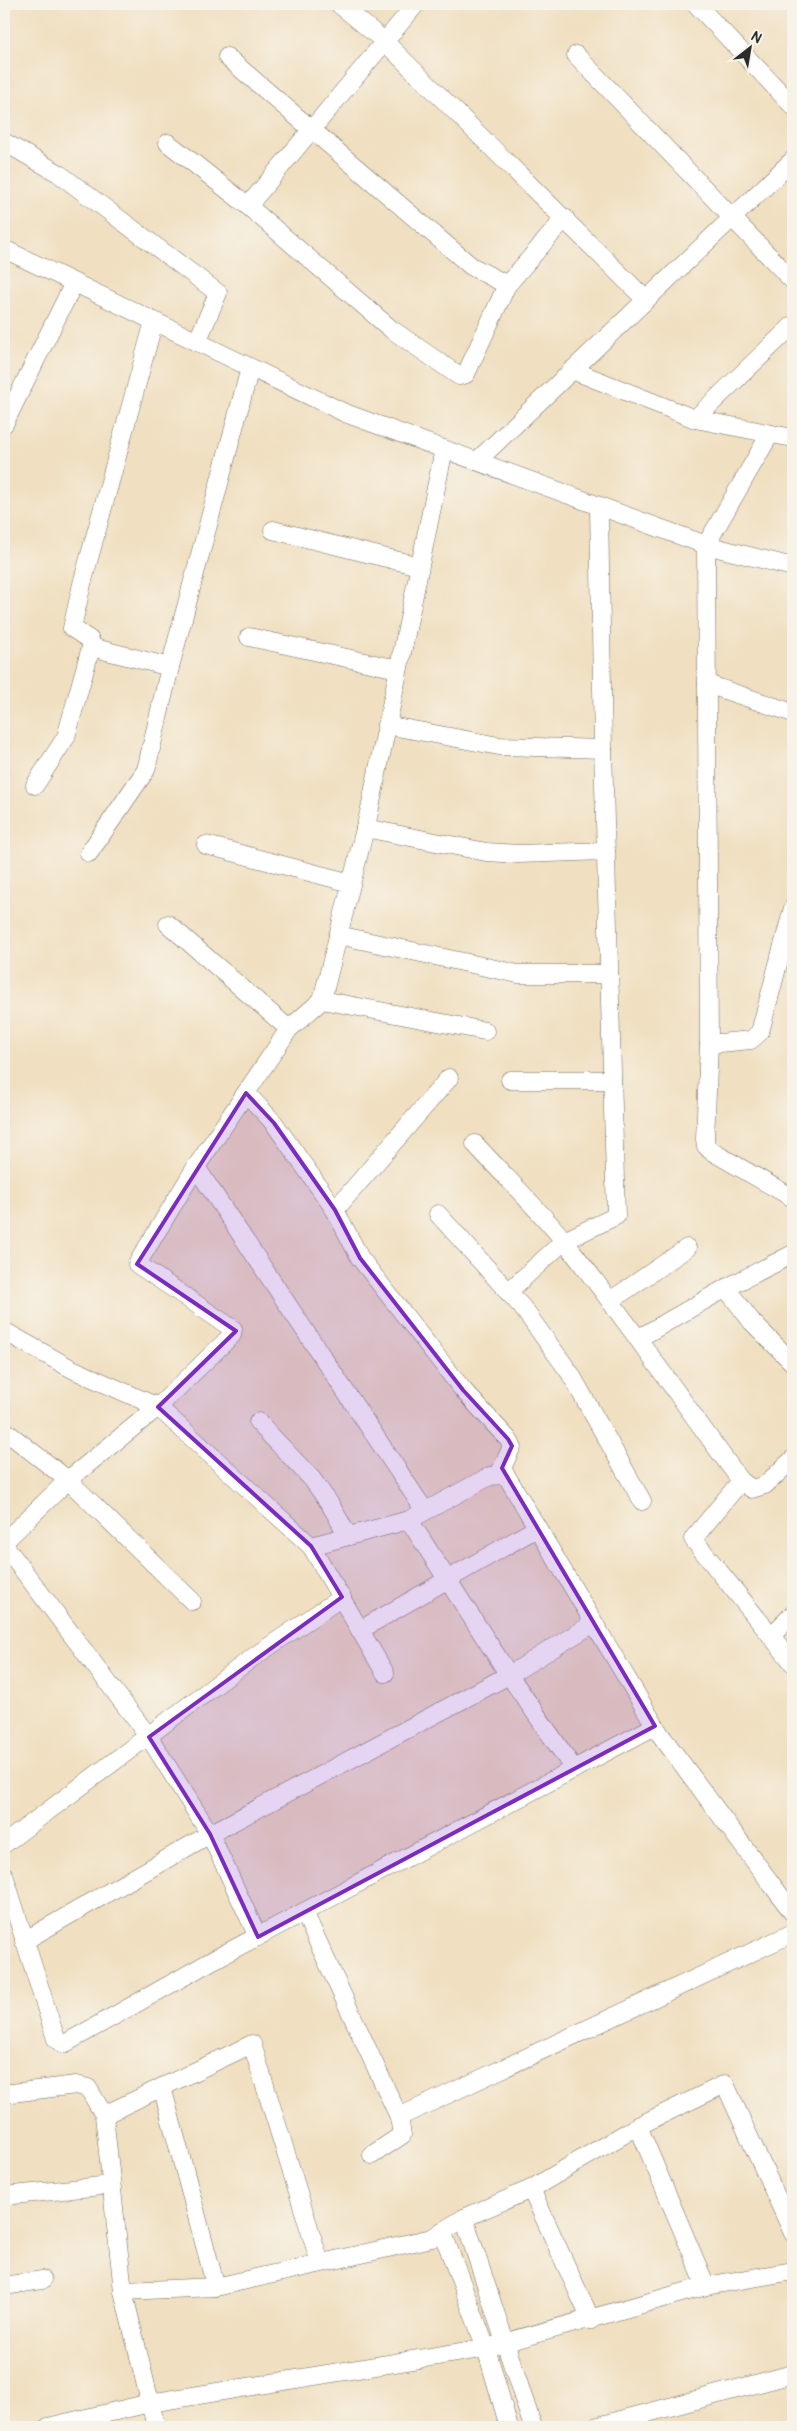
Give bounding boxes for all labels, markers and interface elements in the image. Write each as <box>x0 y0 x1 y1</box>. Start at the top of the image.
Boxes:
north arrow <box>724 22 774 72</box>
text: N <box>748 28 765 47</box>

